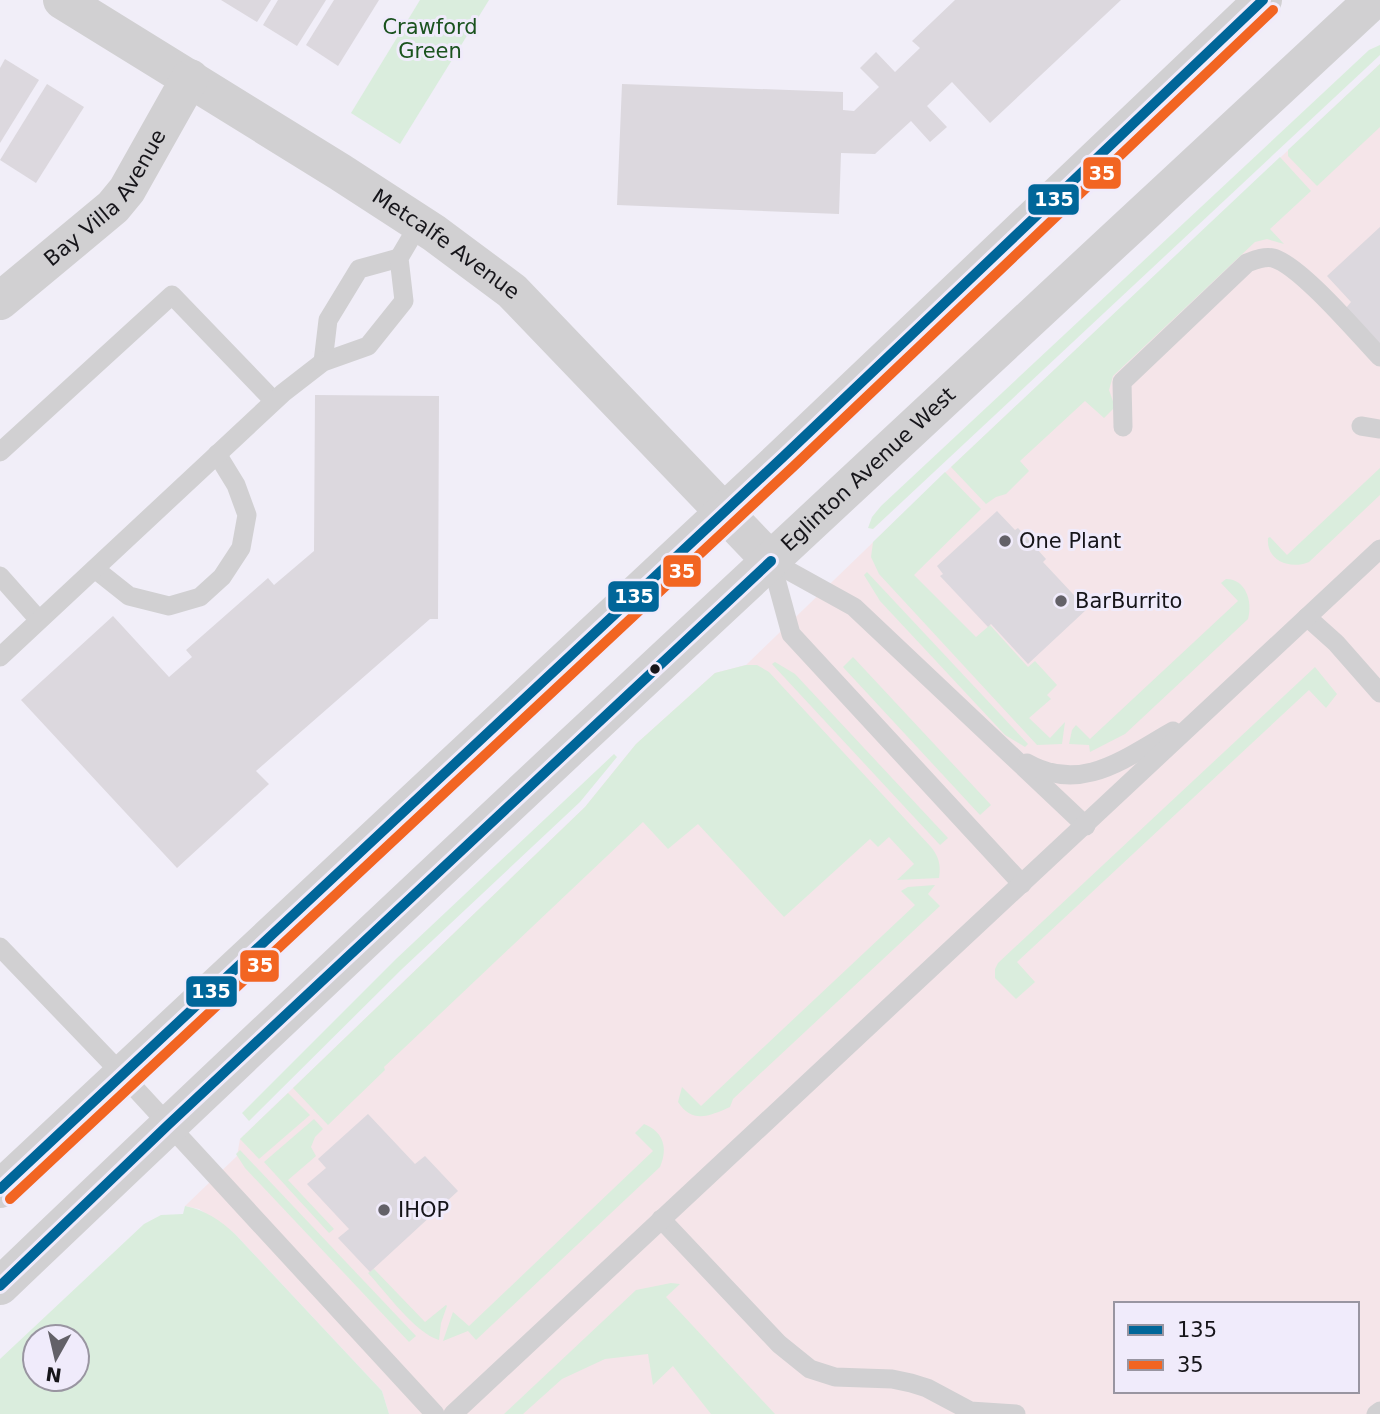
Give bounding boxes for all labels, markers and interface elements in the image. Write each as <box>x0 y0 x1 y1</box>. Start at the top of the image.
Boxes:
park label: Crawford Green <box>382 15 478 63</box>
street label: Bay Villa Avenue <box>39 125 171 271</box>
line badge: 35 <box>1082 156 1122 190</box>
text: 35 <box>1089 162 1115 184</box>
line badge: 135 <box>1027 183 1080 216</box>
street label: Metcalfe Avenue <box>368 184 524 304</box>
text: 135 <box>1034 188 1074 210</box>
street label: Eglinton Avenue West <box>776 382 960 556</box>
place label: One Plant <box>1019 529 1121 553</box>
marker: One Plant <box>997 533 1013 549</box>
line badge: 35 <box>662 554 702 588</box>
text: 35 <box>669 560 695 582</box>
line badge: 135 <box>607 580 660 613</box>
text: 135 <box>614 585 654 607</box>
place label: BarBurrito <box>1075 589 1182 613</box>
marker: BarBurrito <box>1053 593 1069 609</box>
unlabelled marker <box>648 662 662 676</box>
line badge: 35 <box>239 949 280 983</box>
text: 35 <box>247 954 273 976</box>
line badge: 135 <box>185 975 238 1008</box>
text: 135 <box>191 980 231 1002</box>
place label: IHOP <box>398 1198 449 1222</box>
marker: IHOP <box>376 1202 392 1218</box>
legend <box>1114 1302 1359 1393</box>
text: 135 <box>1177 1318 1217 1342</box>
north arrow <box>21 1323 91 1393</box>
text: 35 <box>1177 1353 1204 1377</box>
text: N <box>44 1363 63 1387</box>

